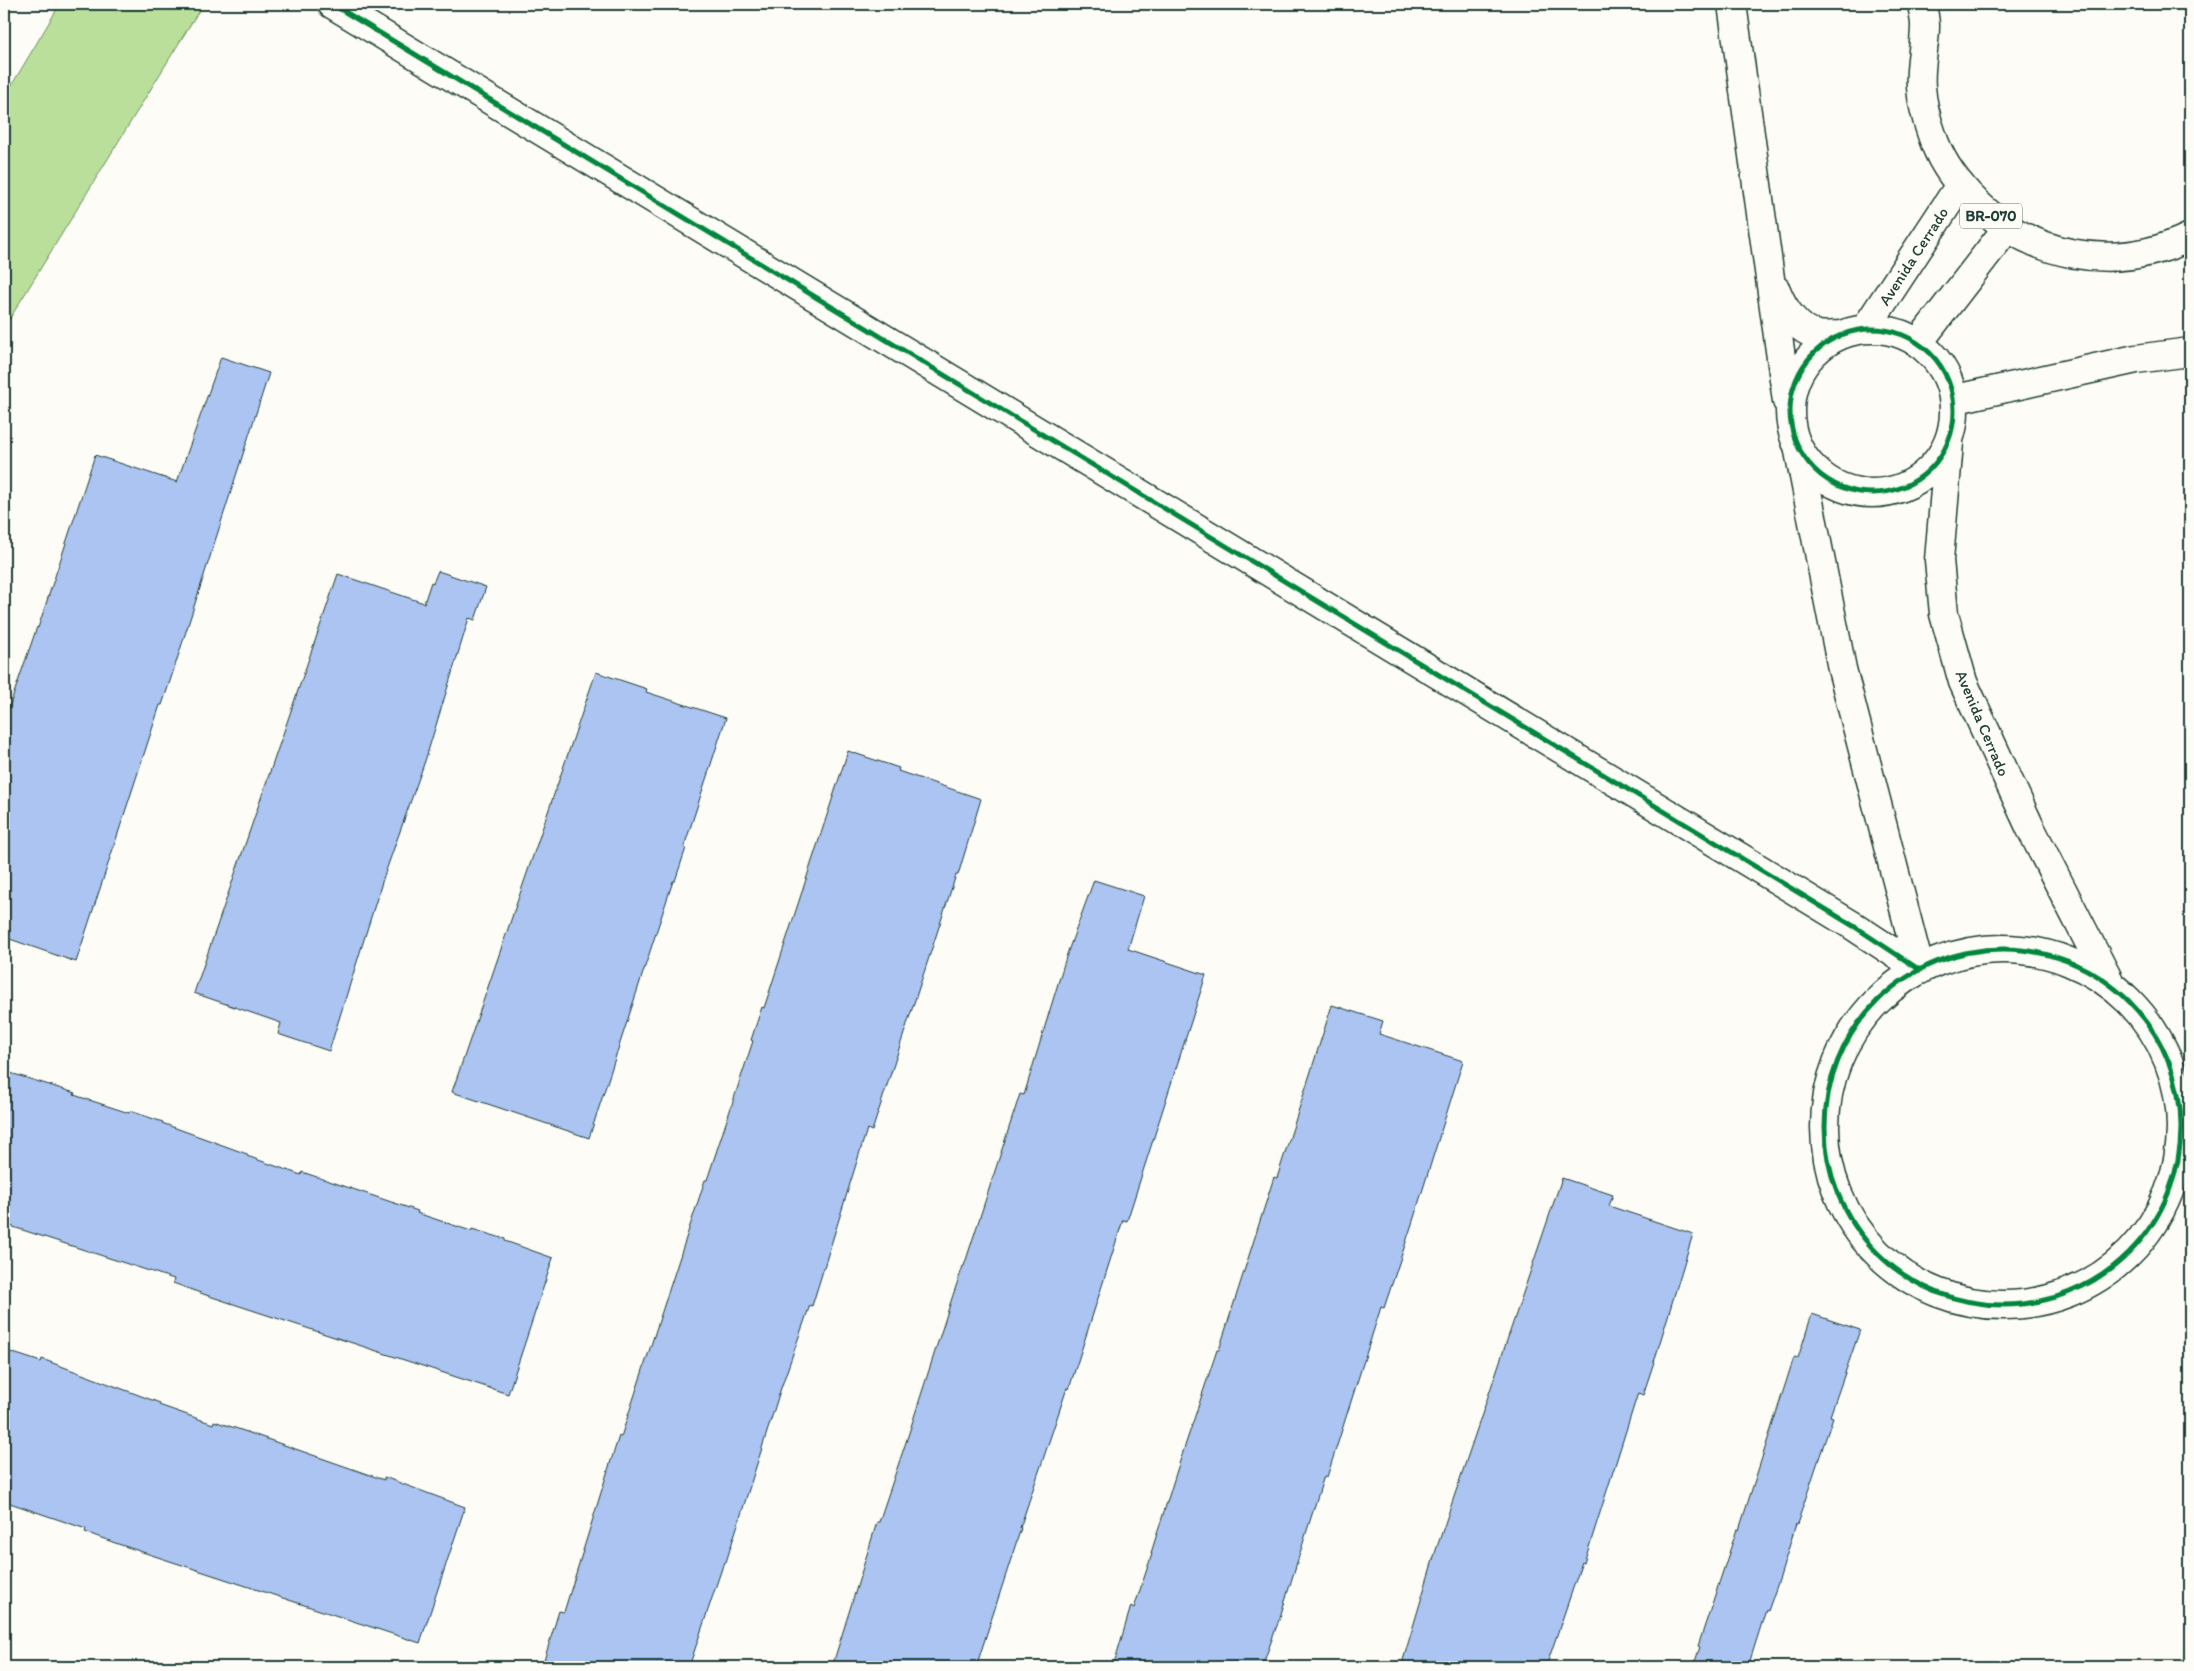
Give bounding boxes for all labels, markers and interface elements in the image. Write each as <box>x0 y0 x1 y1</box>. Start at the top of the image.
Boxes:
street label: Avenida Cerrado <box>1875 204 1952 309</box>
road number: BR-070 <box>1960 204 2022 228</box>
street label: Avenida Cerrado <box>1952 667 2013 779</box>

